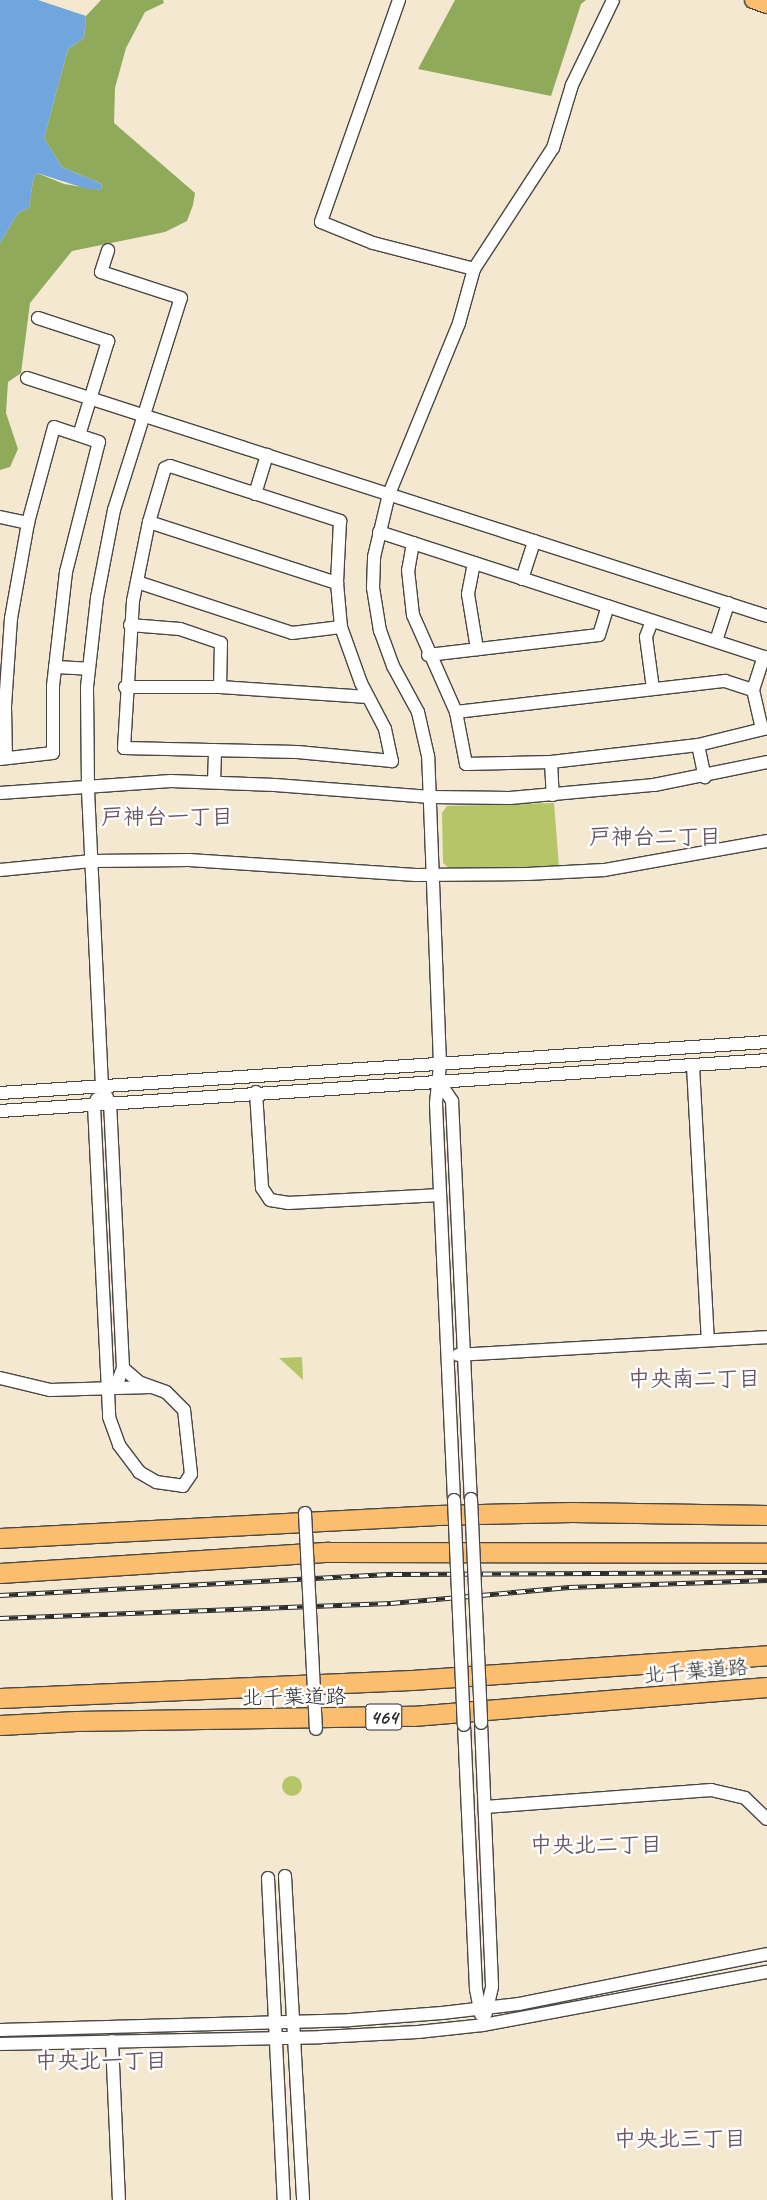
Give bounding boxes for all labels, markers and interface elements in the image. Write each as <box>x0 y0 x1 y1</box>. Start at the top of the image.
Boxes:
district label: 戸神台一丁目 <box>101 805 233 831</box>
district label: 戸神台二丁目 <box>589 825 721 851</box>
district label: 中央南二丁目 <box>628 1367 760 1393</box>
street label: 北千葉道路 <box>643 1654 749 1688</box>
street label: 北千葉道路 <box>241 1683 347 1711</box>
road number: 464 <box>365 1700 403 1734</box>
district label: 中央北二丁目 <box>530 1833 662 1859</box>
district label: 中央北一丁目 <box>35 2049 167 2075</box>
district label: 中央北三丁目 <box>614 2127 746 2153</box>

